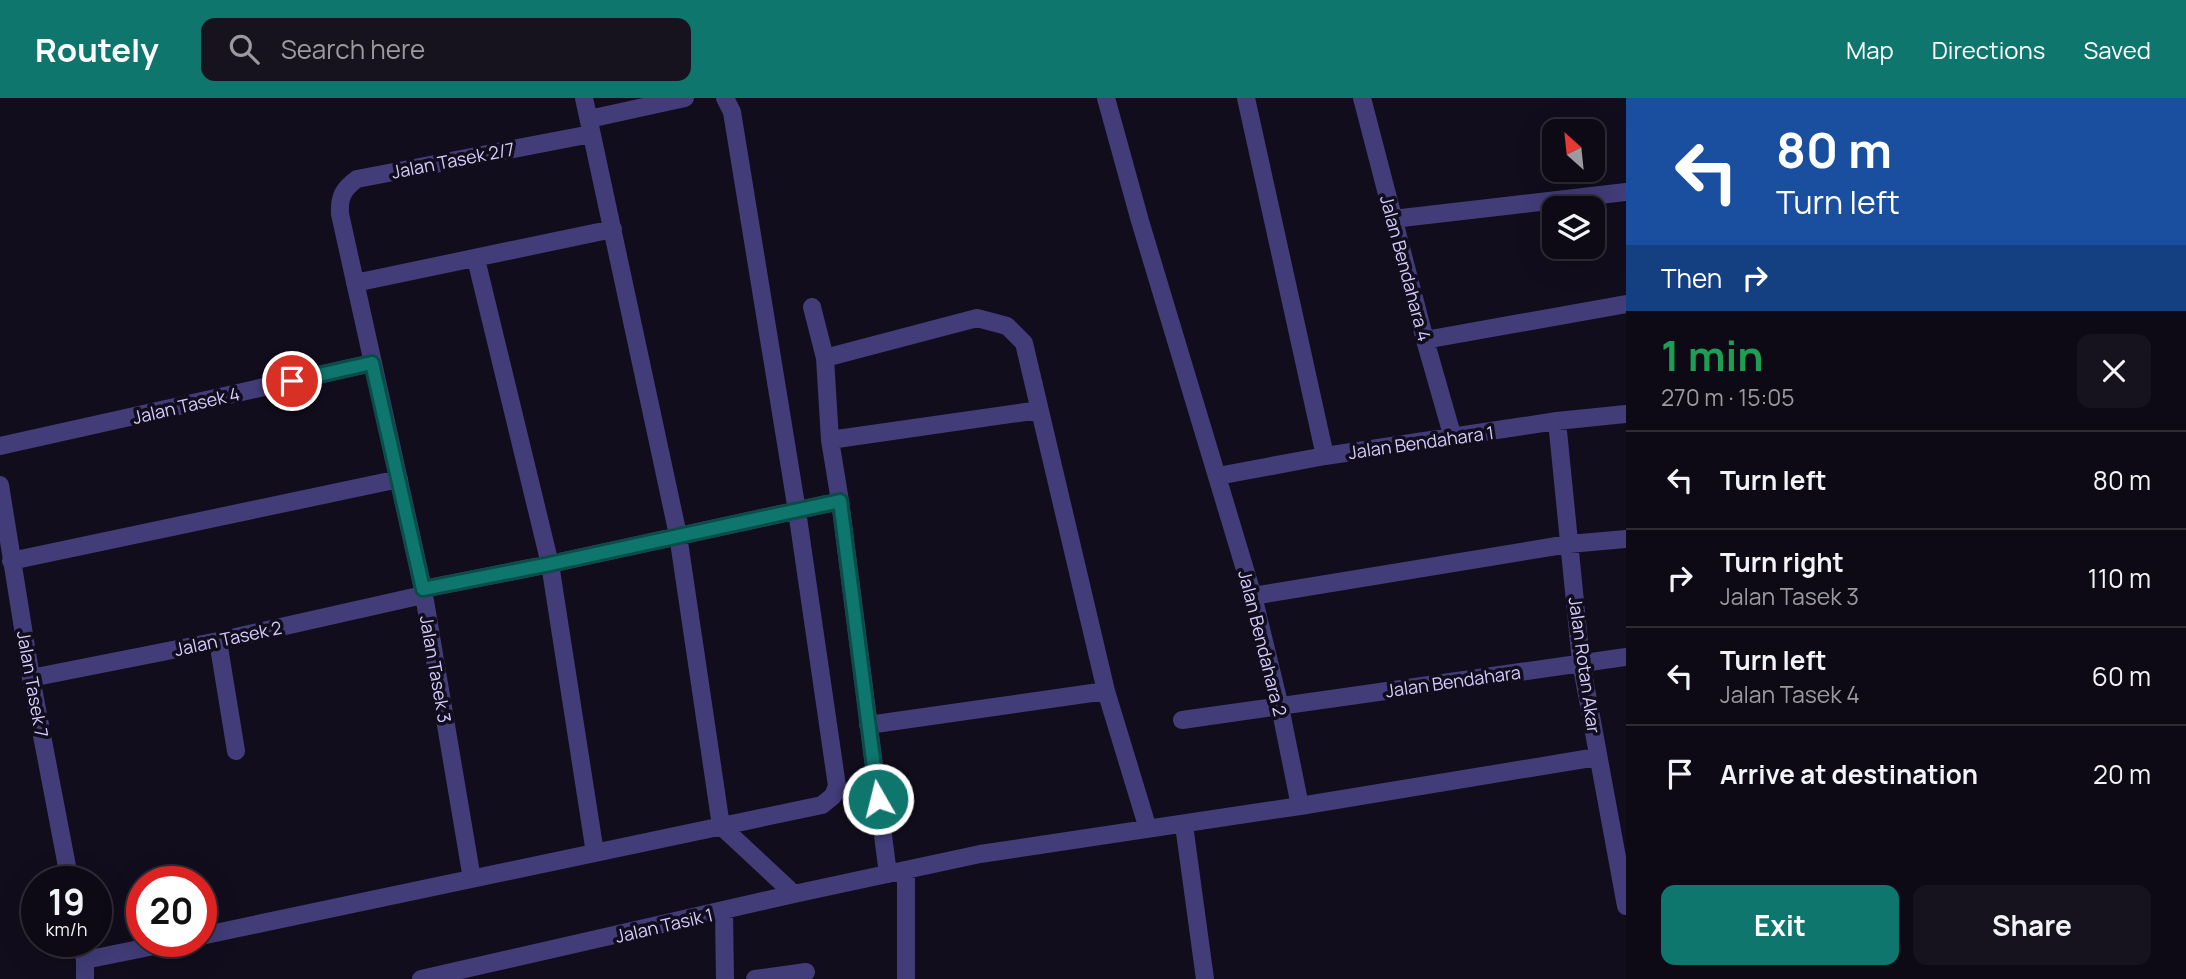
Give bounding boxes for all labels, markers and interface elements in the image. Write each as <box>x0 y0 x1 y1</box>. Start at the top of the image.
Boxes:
search box <box>201 18 691 81</box>
text: Routely <box>35 27 159 72</box>
icon: search <box>225 30 263 68</box>
text: Search here <box>281 31 425 67</box>
text: Map <box>1846 33 1894 66</box>
text: Directions <box>1932 33 2045 66</box>
text: Saved <box>2083 33 2151 66</box>
text: 80 m <box>1776 116 1892 183</box>
north arrow <box>1542 119 1605 182</box>
map controls <box>1542 119 1605 259</box>
icon: left <box>1661 126 1752 217</box>
street label: Jalan Tasek 2/7 <box>389 136 517 184</box>
text: Turn left <box>1776 180 1900 224</box>
street label: Jalan Bendahara 4 <box>1375 192 1437 344</box>
button: layers <box>1542 196 1605 259</box>
icon: right <box>1736 259 1774 297</box>
text: Then <box>1661 260 1722 296</box>
text: 1 min <box>1661 326 1764 384</box>
button: close <box>2077 334 2151 408</box>
pin <box>262 351 322 411</box>
icon: arrive <box>273 362 311 400</box>
street label: Jalan Tasek 4 <box>130 381 242 429</box>
text: 270 m · 15:05 <box>1661 381 1795 413</box>
street label: Jalan Bendahara 1 <box>1347 420 1495 464</box>
icon: left <box>1661 461 1699 499</box>
text: Turn left <box>1720 462 1827 498</box>
text: 80 m <box>2093 462 2151 498</box>
text: Turn right <box>1720 544 1844 580</box>
icon: right <box>1661 559 1699 597</box>
text: 110 m <box>2088 560 2151 596</box>
street label: Jalan Bendahara 2 <box>1233 567 1293 719</box>
text: Jalan Tasek 3 <box>1720 580 1859 612</box>
street label: Jalan Rotan Akar <box>1564 595 1606 735</box>
street label: Jalan Tasek 3 <box>415 613 457 725</box>
street label: Jalan Tasek 2 <box>172 615 284 661</box>
street label: Jalan Tasek 7 <box>12 629 54 739</box>
text: Turn left <box>1720 642 1827 678</box>
icon: left <box>1661 657 1699 695</box>
text: 60 m <box>2092 658 2151 694</box>
street label: Jalan Bendahara <box>1384 660 1522 702</box>
text: Jalan Tasek 4 <box>1720 678 1860 710</box>
icon: arrive <box>1661 755 1699 793</box>
text: Arrive at destination <box>1720 756 1978 792</box>
text: 20 m <box>2093 756 2151 792</box>
position arrow <box>841 762 915 836</box>
speed limit sign: 20 <box>126 866 217 957</box>
text: 19 <box>48 878 85 926</box>
button: Exit <box>1661 885 1899 965</box>
button: Share <box>1913 885 2151 965</box>
street label: Jalan Tasik 1 <box>613 902 715 948</box>
text: km/h <box>46 917 87 941</box>

